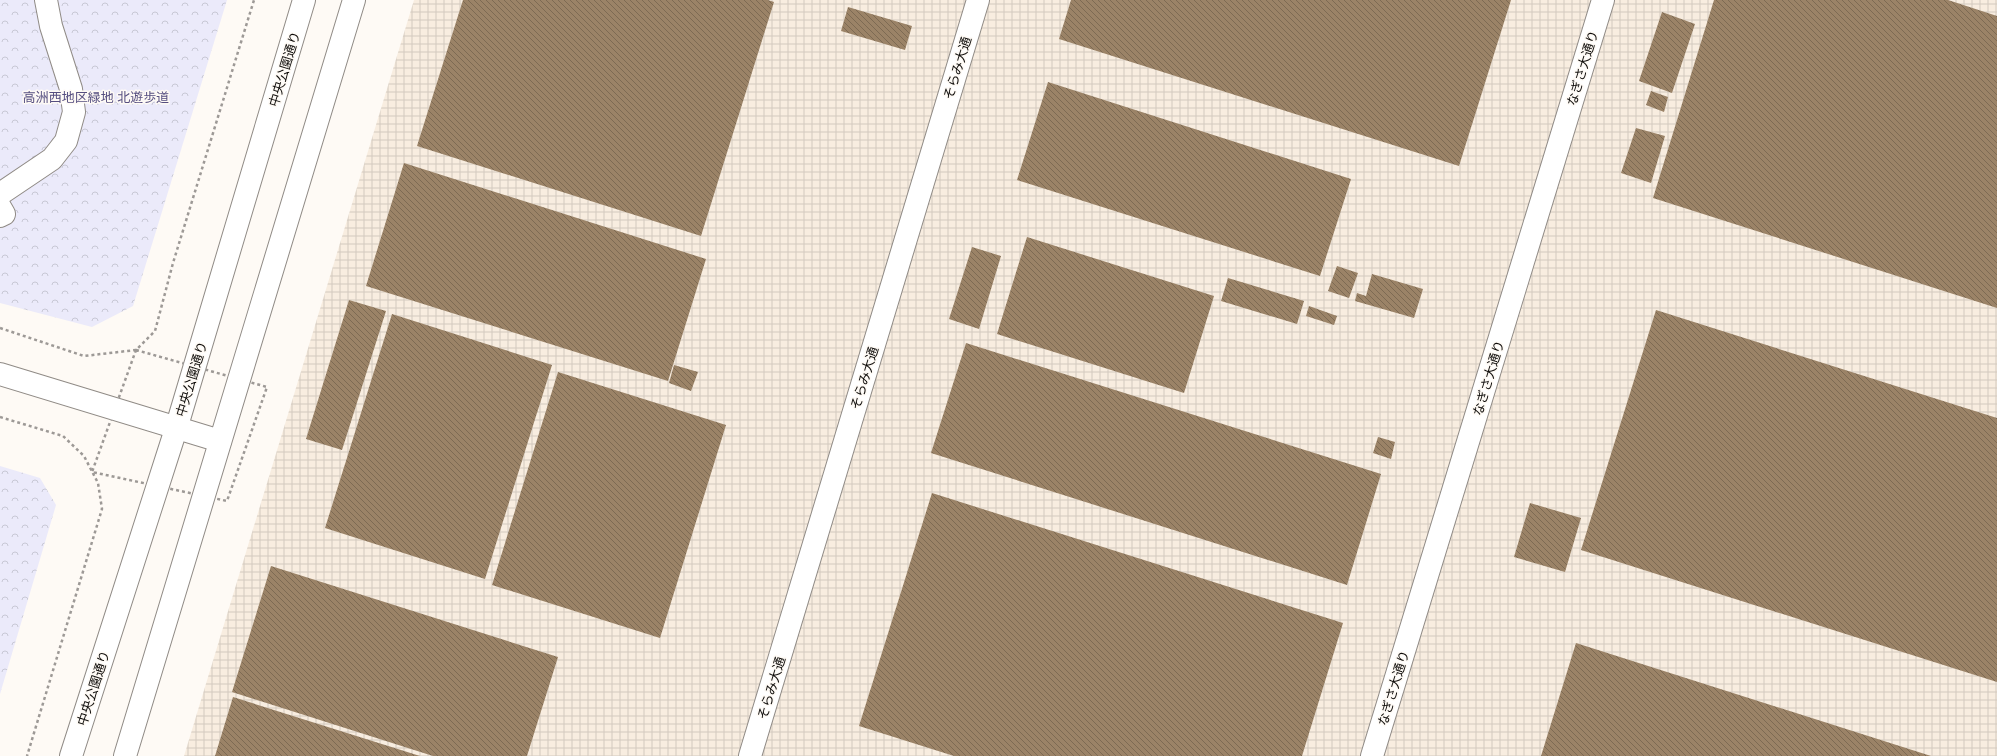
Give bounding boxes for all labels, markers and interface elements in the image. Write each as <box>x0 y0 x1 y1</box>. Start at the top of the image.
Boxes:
street label: なぎさ大通り <box>1562 28 1602 108</box>
street label: 中央公園通り <box>264 29 304 109</box>
street label: そらみ大通 <box>939 34 975 102</box>
park label: 高洲西地区緑地 北遊歩道 <box>23 88 169 106</box>
street label: なぎさ大通り <box>1468 338 1508 418</box>
street label: 中央公園通り <box>171 339 211 419</box>
street label: そらみ大通 <box>846 344 882 412</box>
street label: 中央公園通り <box>72 648 114 728</box>
street label: なぎさ大通り <box>1373 648 1413 728</box>
street label: そらみ大通 <box>753 654 789 722</box>

